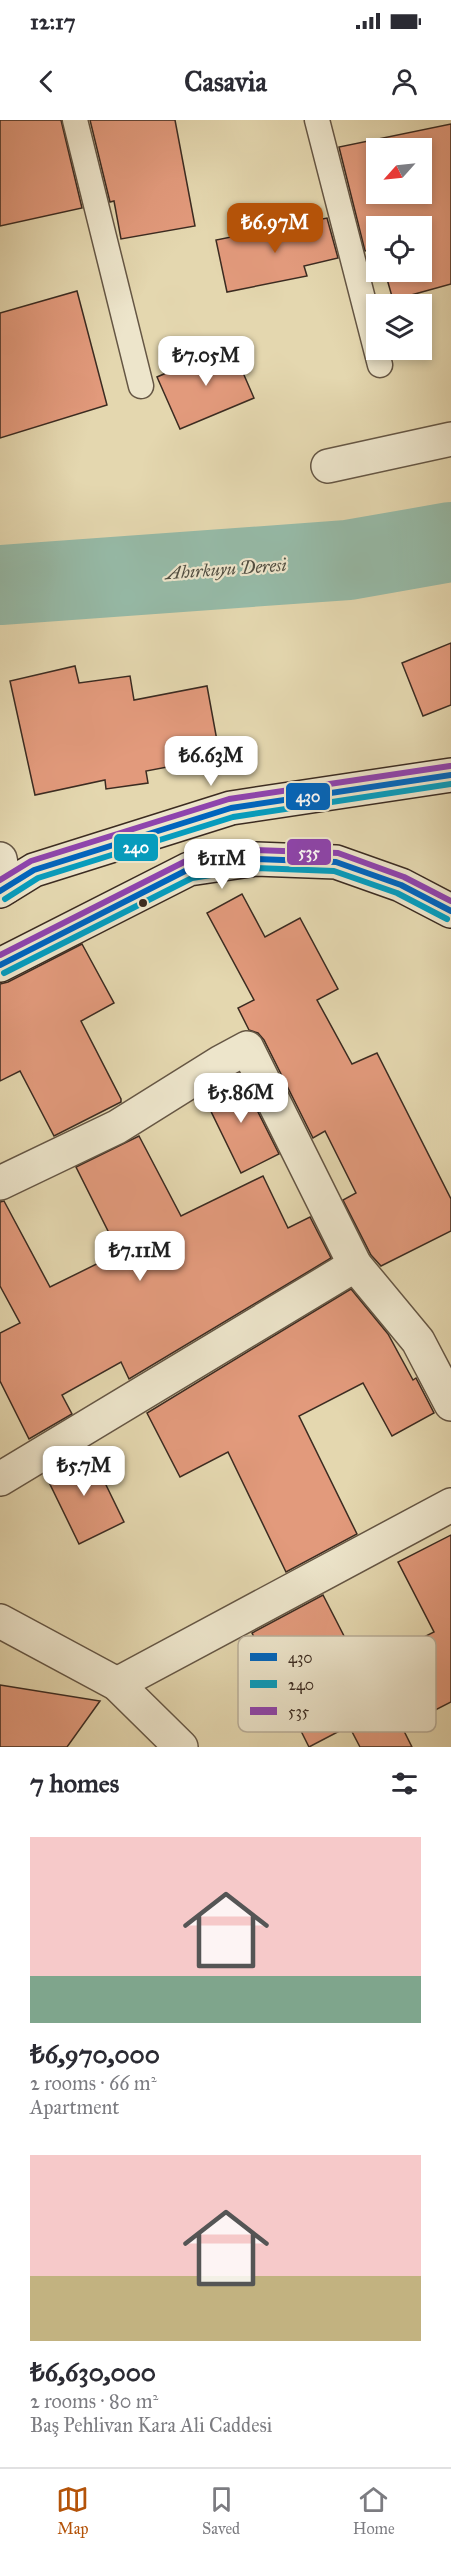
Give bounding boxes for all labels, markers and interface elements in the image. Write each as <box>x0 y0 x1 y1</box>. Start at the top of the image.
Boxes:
text: 12:17 <box>30 8 76 35</box>
icon: back <box>30 65 63 98</box>
text: Casavia <box>184 65 267 98</box>
icon: person <box>388 65 421 98</box>
north arrow <box>366 138 432 204</box>
map controls <box>366 138 432 360</box>
pin: ₺6.97M <box>226 203 324 254</box>
text: ₺6.97M <box>241 210 309 234</box>
button: locate <box>366 216 432 282</box>
button: layers <box>366 294 432 360</box>
pin: ₺7.05M <box>157 336 255 387</box>
text: ₺7.05M <box>172 343 240 367</box>
water label: Ahırkuyu Deresi <box>163 554 287 584</box>
pin: ₺6.63M <box>162 736 260 787</box>
text: ₺6.63M <box>179 743 243 767</box>
line badge: 430 <box>285 782 331 811</box>
text: 430 <box>296 787 320 807</box>
line badge: 240 <box>113 833 159 862</box>
text: 240 <box>123 838 149 858</box>
line badge: 535 <box>286 838 332 866</box>
pin: ₺11M <box>186 839 258 890</box>
text: 535 <box>298 843 320 863</box>
text: ₺11M <box>198 846 246 870</box>
unlabelled marker <box>137 897 149 909</box>
pin: ₺5.86M <box>192 1073 290 1124</box>
text: ₺5.86M <box>208 1080 274 1104</box>
pin: ₺7.11M <box>91 1231 189 1282</box>
text: ₺7.11M <box>109 1238 171 1262</box>
pin: ₺5.7M <box>42 1446 126 1497</box>
text: ₺5.7M <box>57 1453 111 1477</box>
legend <box>238 1636 436 1732</box>
text: 430 <box>288 1648 313 1667</box>
text: 240 <box>288 1675 314 1694</box>
text: 535 <box>288 1702 310 1721</box>
text: 7 homes <box>30 1767 119 1799</box>
icon: filters <box>388 1767 421 1800</box>
icon: home <box>172 1876 280 1984</box>
text: ₺6,970,000 <box>30 2038 160 2070</box>
text: 2 rooms · 66 m² <box>30 2071 156 2095</box>
text: Apartment <box>30 2095 119 2119</box>
icon: home <box>172 2194 280 2302</box>
text: ₺6,630,000 <box>30 2356 156 2388</box>
text: 2 rooms · 80 m² <box>30 2389 158 2413</box>
text: Baş Pehlivan Kara Ali Caddesi <box>30 2413 272 2437</box>
tab: Map <box>56 2483 89 2538</box>
tab: Saved <box>202 2483 240 2538</box>
tab: Home <box>353 2483 395 2538</box>

